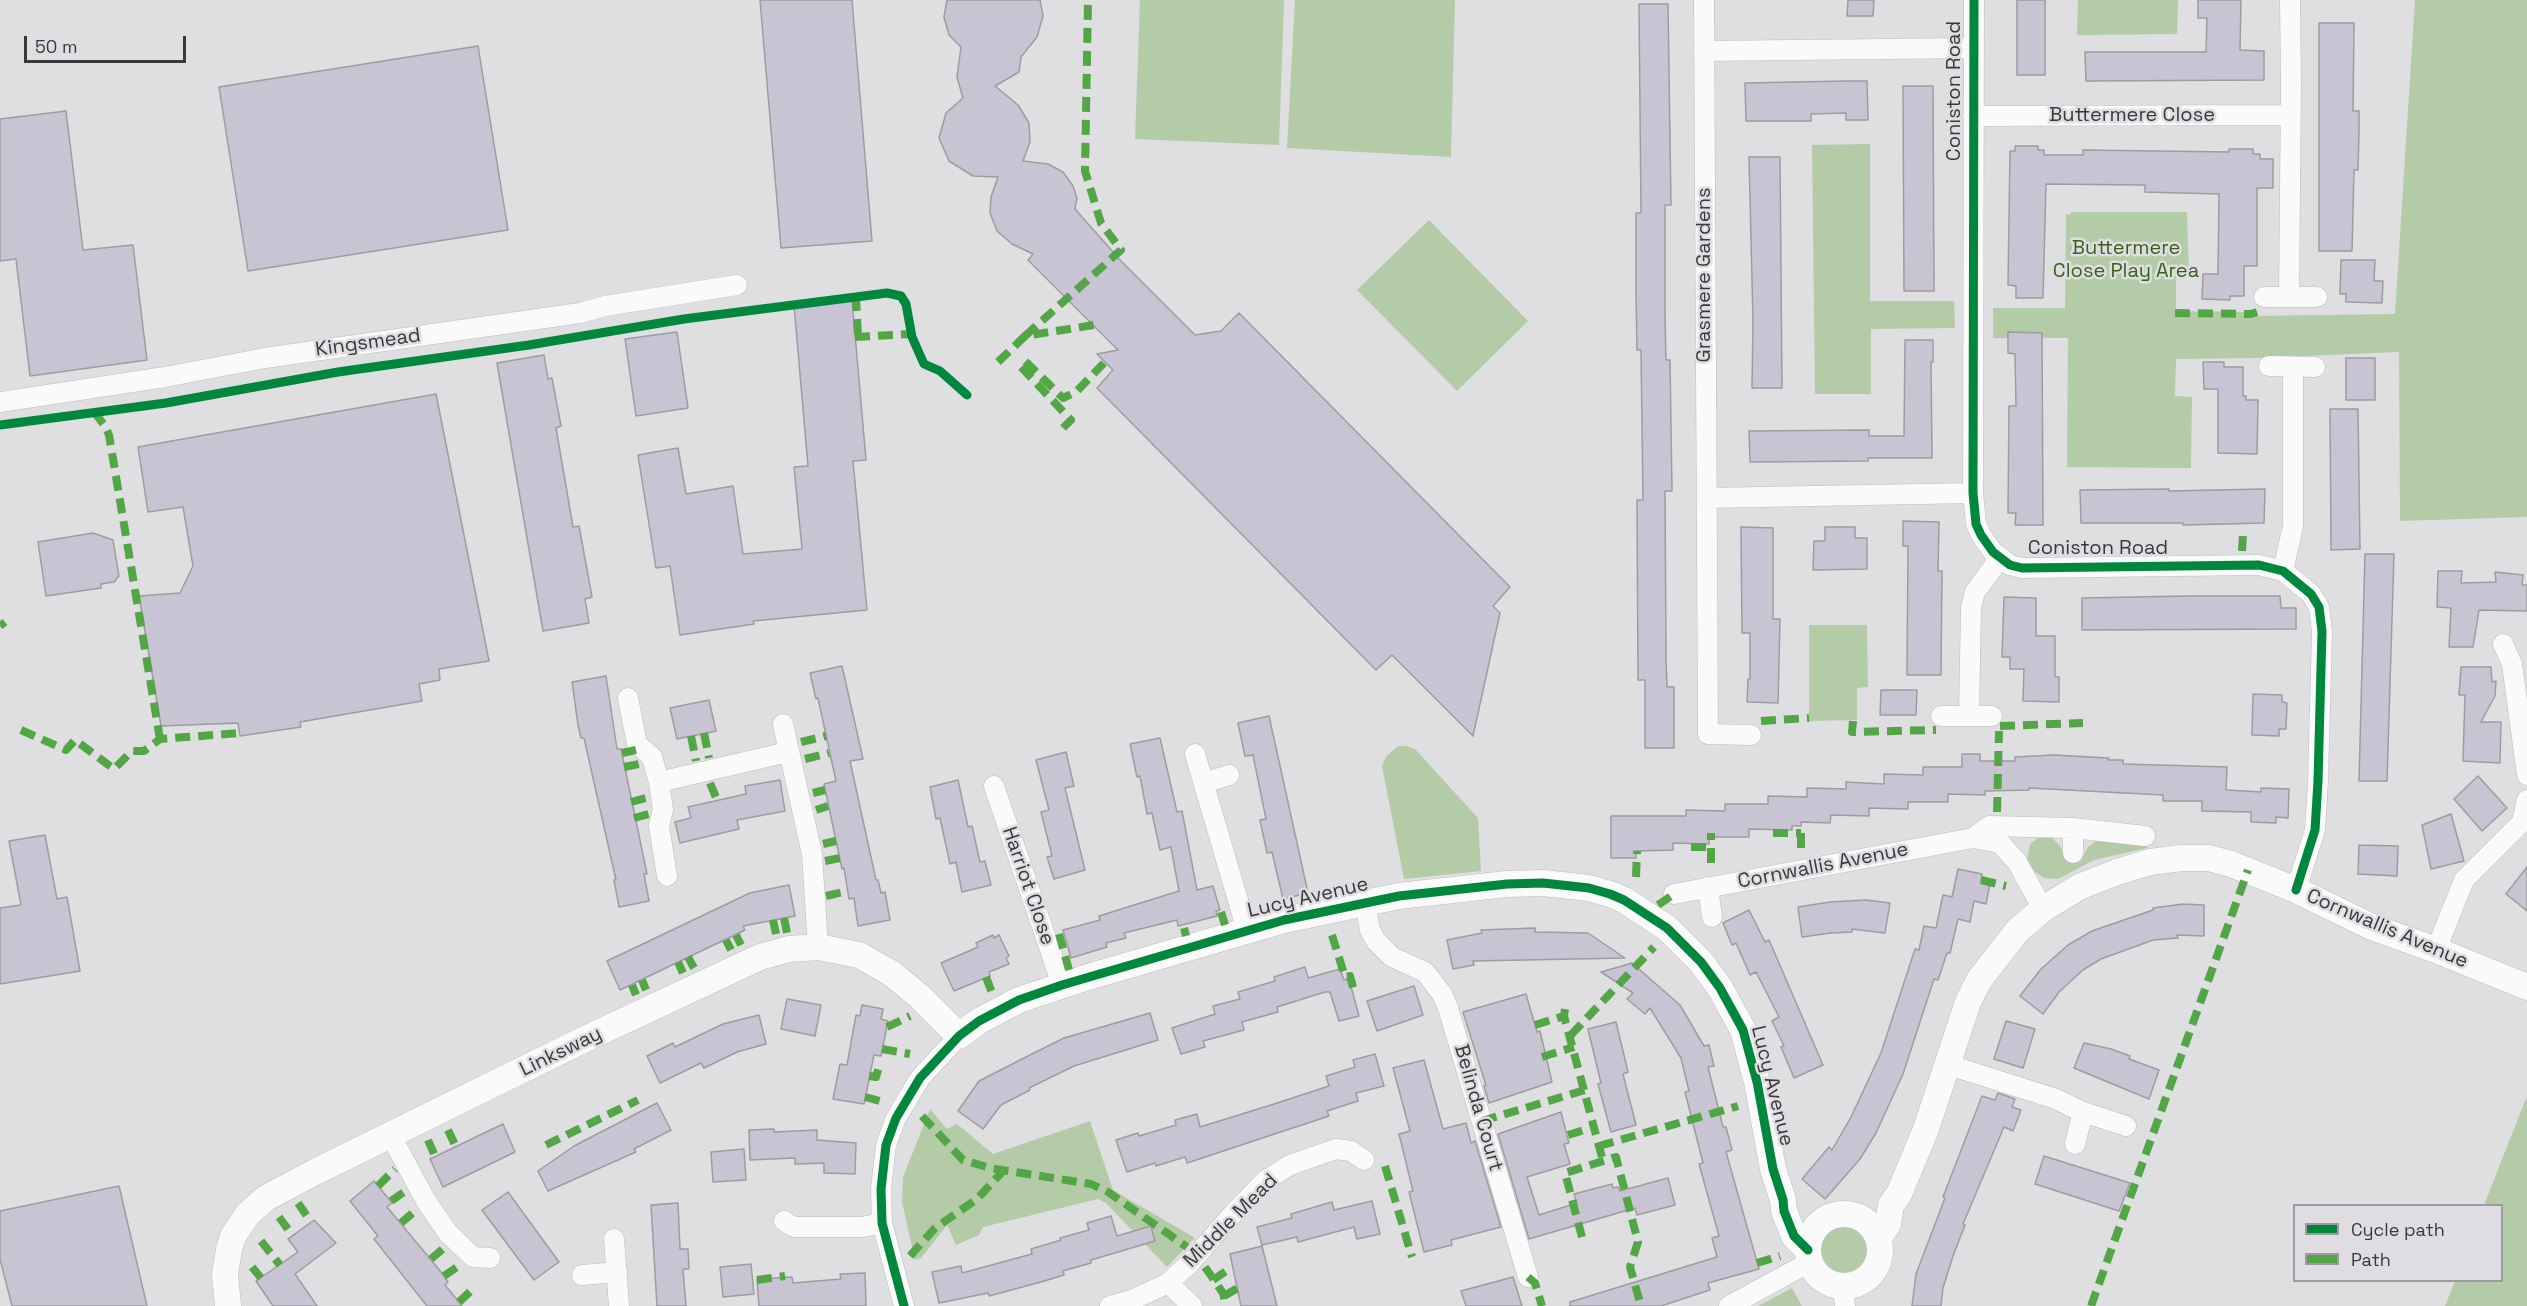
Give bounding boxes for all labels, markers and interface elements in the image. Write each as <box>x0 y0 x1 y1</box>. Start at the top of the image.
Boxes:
street label: Coniston Road <box>1943 21 1967 161</box>
scale bar <box>27 24 189 62</box>
text: 50 m <box>35 35 77 58</box>
street label: Buttermere Close <box>2049 104 2215 128</box>
street label: Grasmere Gardens <box>1693 188 1717 362</box>
park label: Buttermere Close Play Area <box>2053 237 2199 284</box>
street label: Kingsmead <box>314 324 422 362</box>
street label: Coniston Road <box>2028 537 2168 561</box>
street label: Harriot Close <box>997 824 1059 948</box>
street label: Cornwallis Avenue <box>1736 838 1910 894</box>
street label: Lucy Avenue <box>1245 872 1371 924</box>
street label: Cornwallis Avenue <box>2303 884 2471 974</box>
street label: Linksway <box>516 1022 606 1082</box>
street label: Lucy Avenue <box>1745 1023 1799 1149</box>
street label: Belinda Court <box>1448 1042 1508 1174</box>
street label: Middle Mead <box>1179 1169 1283 1273</box>
legend <box>2293 1204 2503 1282</box>
text: Cycle path <box>2351 1218 2445 1241</box>
text: Path <box>2351 1248 2391 1271</box>

